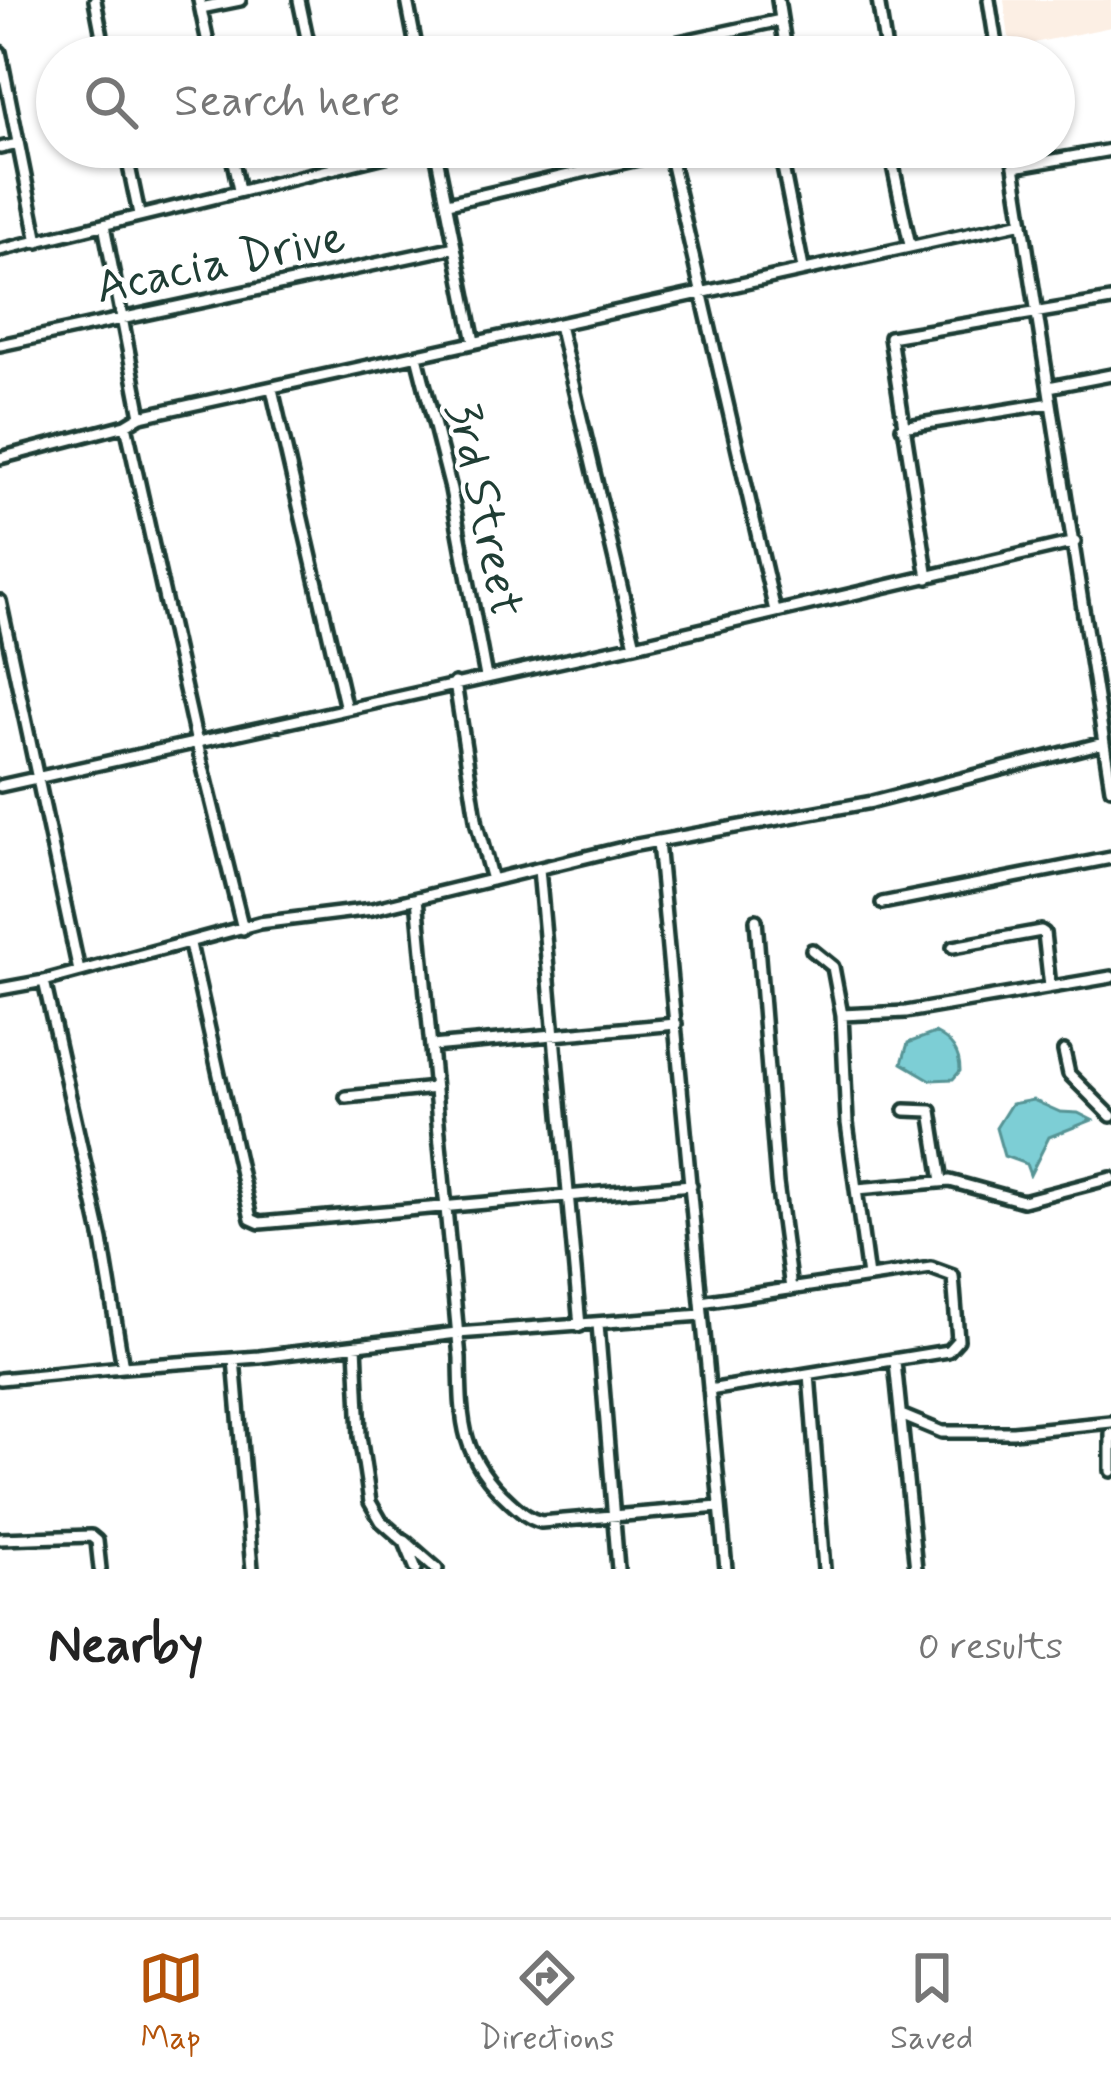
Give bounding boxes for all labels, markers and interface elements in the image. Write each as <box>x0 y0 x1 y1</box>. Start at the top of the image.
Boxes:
search box <box>36 36 1075 168</box>
icon: search <box>78 69 144 135</box>
text: Search here <box>174 73 401 132</box>
street label: Acacia Drive <box>90 206 351 321</box>
street label: 3rd Street <box>430 397 537 623</box>
text: Nearby <box>48 1614 203 1680</box>
text: 0 results <box>918 1622 1063 1673</box>
tab: Map <box>138 1945 204 2061</box>
tab: Directions <box>479 1945 615 2061</box>
tab: Saved <box>890 1945 973 2061</box>

